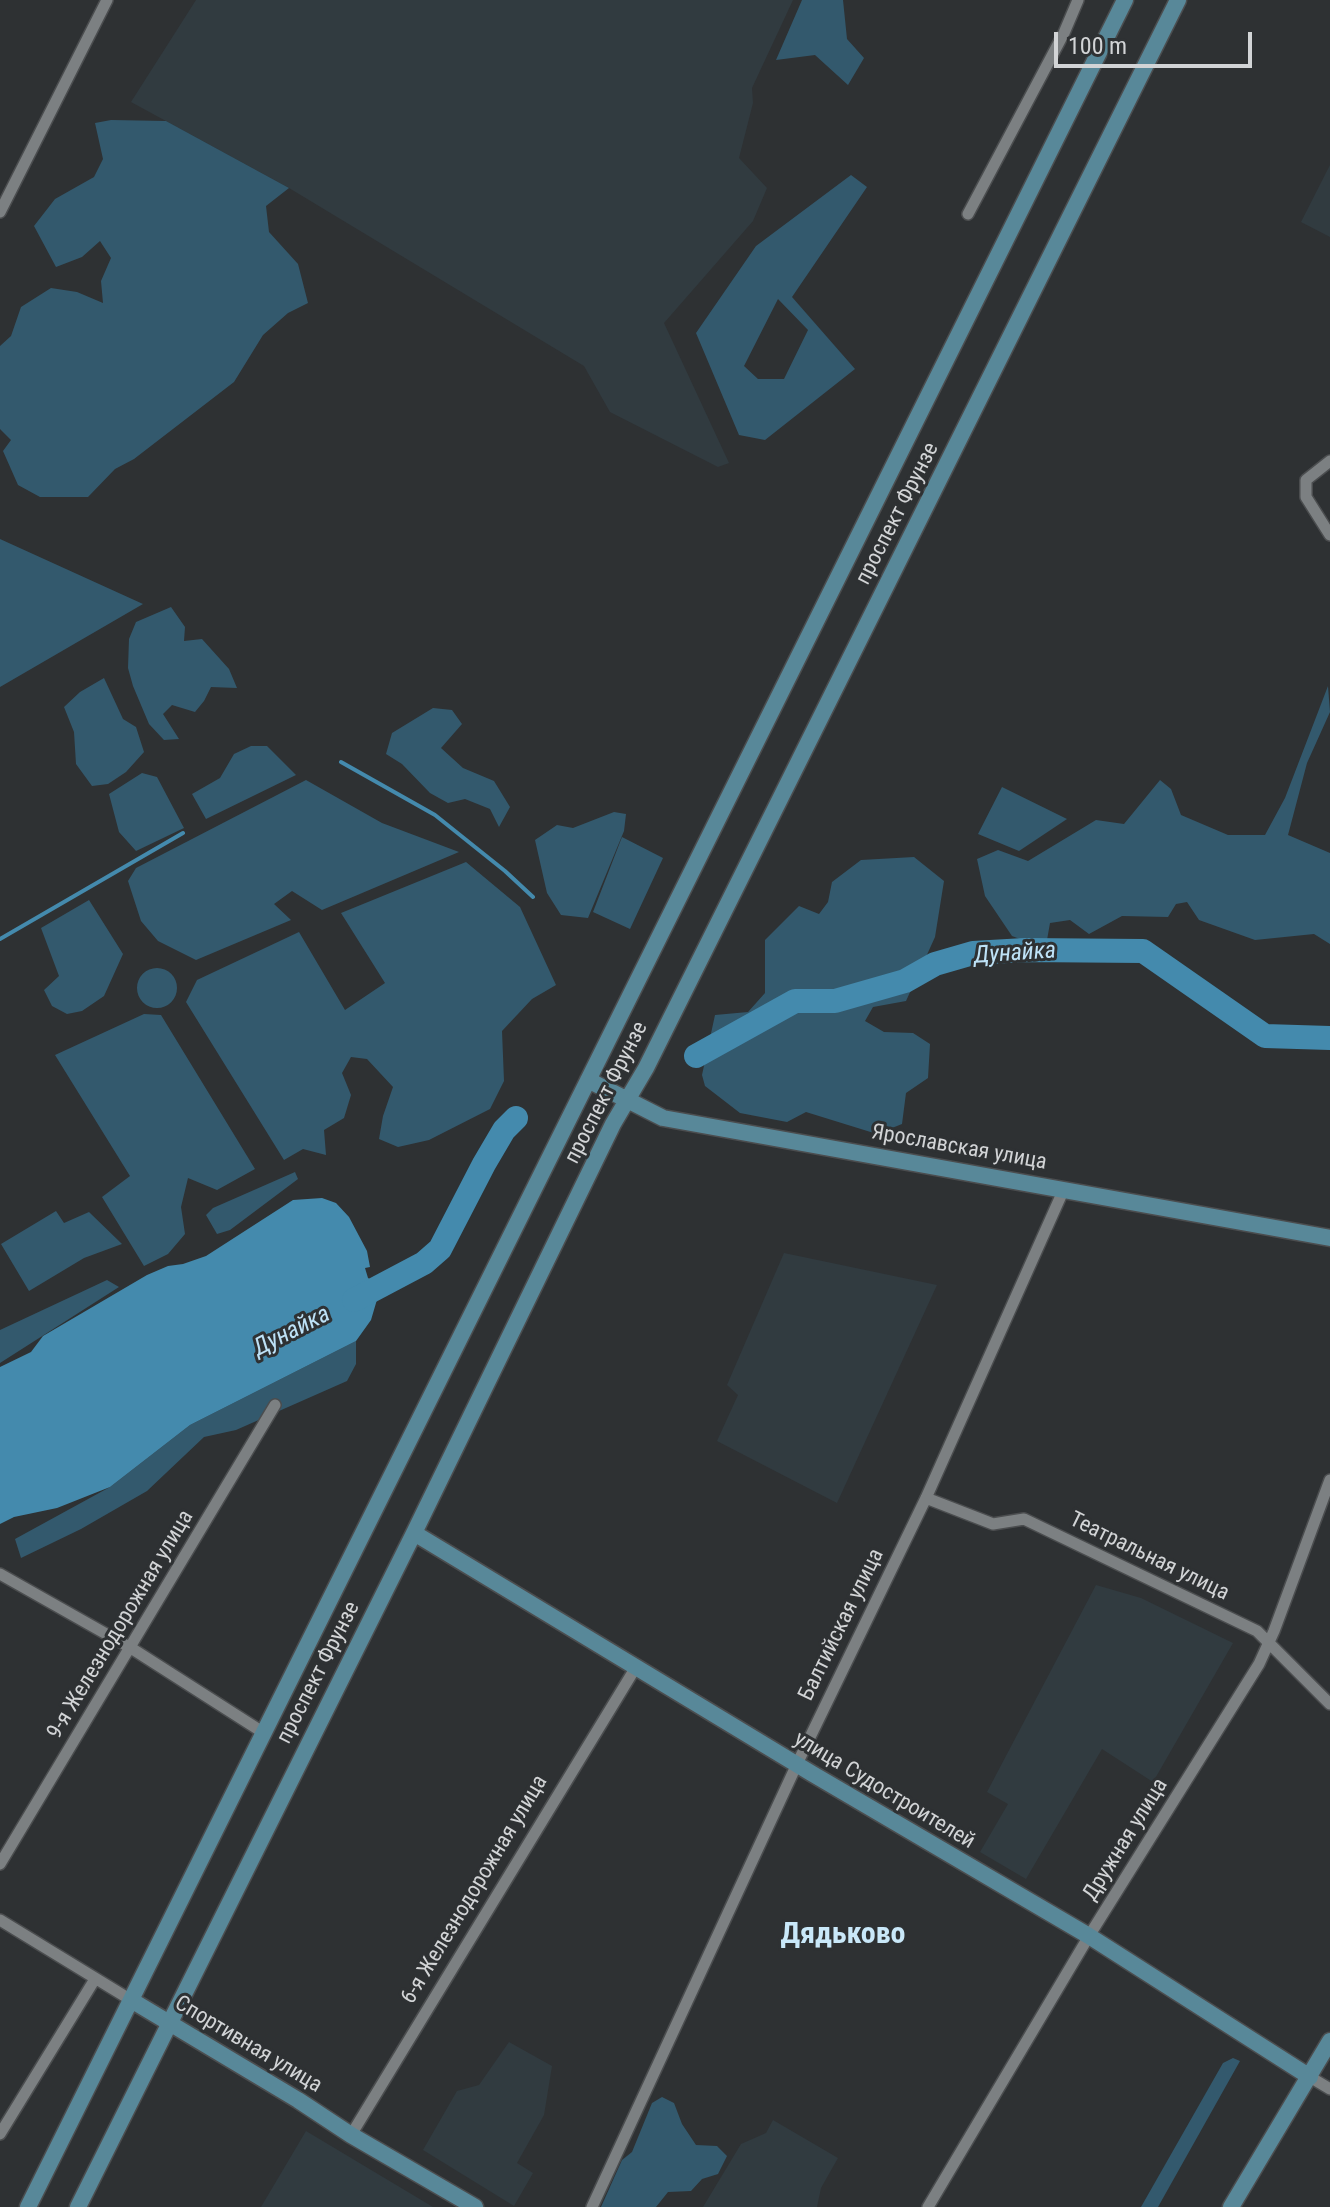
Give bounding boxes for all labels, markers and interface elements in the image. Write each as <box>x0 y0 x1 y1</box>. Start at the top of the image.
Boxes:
scale bar <box>1058 16 1256 66</box>
text: 100 m <box>1068 32 1127 60</box>
street label: проспект Фрунзе <box>851 439 945 589</box>
water label: Дунайка <box>973 937 1057 971</box>
street label: проспект Фрунзе <box>560 1018 654 1168</box>
street label: Ярославская улица <box>869 1120 1049 1176</box>
water label: Дунайка <box>249 1300 335 1364</box>
street label: 9-я Железнодорожная улица <box>42 1506 200 1744</box>
street label: Театральная улица <box>1065 1507 1233 1607</box>
street label: Балтийская улица <box>794 1545 890 1705</box>
street label: проспект Фрунзе <box>272 1598 366 1748</box>
street label: улица Судостроителей <box>789 1727 979 1855</box>
street label: 6-я Железнодорожная улица <box>396 1771 554 2009</box>
street label: Дружная улица <box>1078 1774 1174 1906</box>
district label: Дядьково <box>780 1917 906 1953</box>
street label: Спортивная улица <box>170 1991 326 2099</box>

